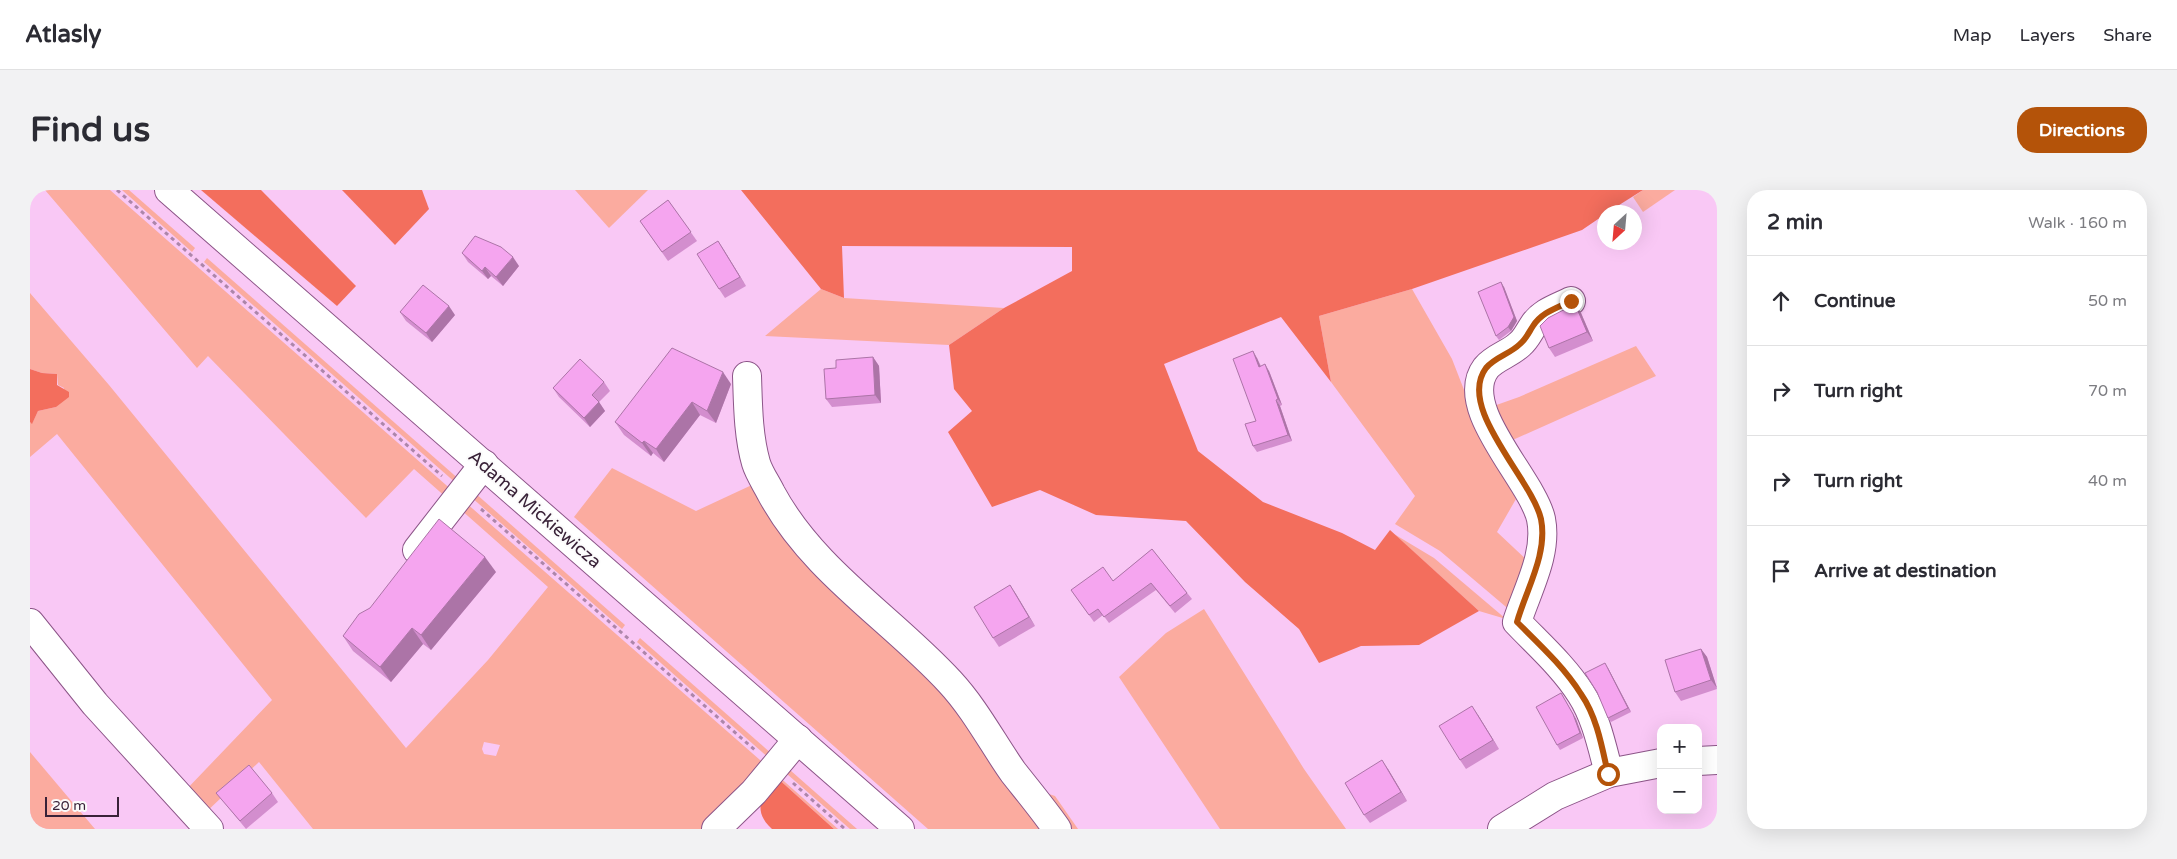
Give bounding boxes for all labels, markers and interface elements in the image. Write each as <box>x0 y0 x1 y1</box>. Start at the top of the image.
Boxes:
text: Atlasly <box>25 20 101 49</box>
text: Map <box>1953 24 1992 46</box>
text: Layers <box>2020 24 2075 46</box>
text: Share <box>2103 24 2152 46</box>
button: Directions <box>2017 107 2147 153</box>
text: Find us <box>30 109 150 151</box>
north arrow <box>1597 205 1642 250</box>
text: 2 min <box>1767 210 1823 235</box>
text: Walk · 160 m <box>2028 213 2127 233</box>
icon: ahead <box>1767 287 1795 315</box>
route end <box>1560 290 1583 313</box>
text: Continue <box>1814 290 1896 312</box>
text: 50 m <box>2088 291 2127 311</box>
icon: right <box>1767 377 1795 405</box>
text: Turn right <box>1814 380 1902 402</box>
text: 70 m <box>2088 381 2127 401</box>
street label: Adama Mickiewicza <box>464 445 606 573</box>
icon: right <box>1767 467 1795 495</box>
text: Turn right <box>1814 470 1902 492</box>
text: 40 m <box>2088 471 2127 491</box>
icon: arrive <box>1767 557 1795 585</box>
text: Arrive at destination <box>1814 560 1997 582</box>
map controls <box>1657 724 1702 814</box>
button: + <box>1657 724 1702 769</box>
route start <box>1597 763 1620 786</box>
button: − <box>1657 769 1702 814</box>
scale bar <box>45 794 119 817</box>
text: 20 m <box>52 797 86 814</box>

